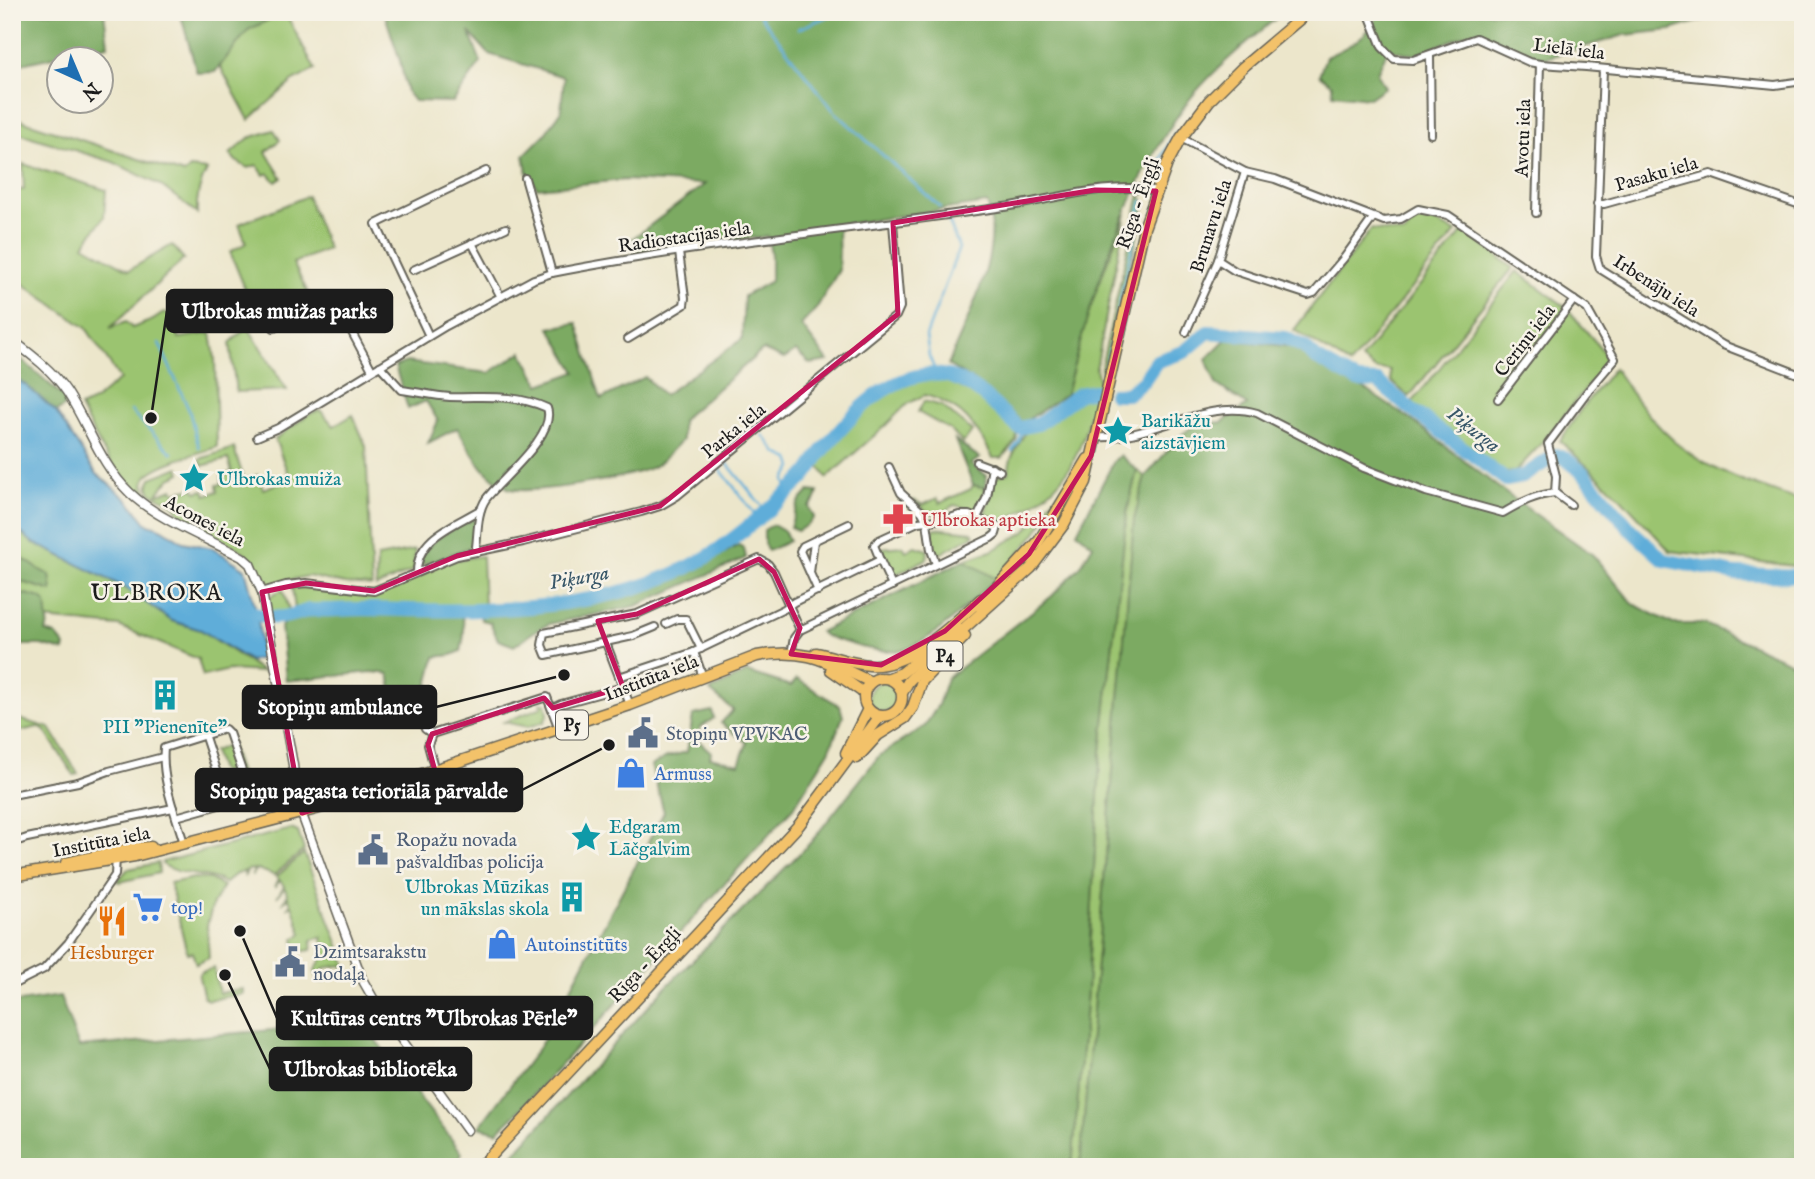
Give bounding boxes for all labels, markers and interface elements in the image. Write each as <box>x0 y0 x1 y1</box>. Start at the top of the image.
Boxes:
street label: Lielā iela <box>1532 34 1607 66</box>
north arrow <box>46 46 116 116</box>
text: N <box>76 76 105 106</box>
street label: Avotu iela <box>1511 98 1537 179</box>
street label: Pasaku iela <box>1612 151 1702 198</box>
street label: Rīga - Ērgļi <box>1112 154 1166 253</box>
street label: Brunavu iela <box>1185 176 1239 276</box>
street label: Radiostacijas iela <box>617 217 753 259</box>
street label: Irbenāju iela <box>1608 250 1704 324</box>
callout: Ulbrokas muižas parks <box>167 290 392 332</box>
text: Ulbrokas muižas parks <box>180 299 377 326</box>
street label: Ceriņu iela <box>1490 300 1562 382</box>
street label: Parka iela <box>697 398 772 465</box>
water label: Piķurga <box>1441 401 1505 459</box>
place label: Barikāžu aizstāvjiem <box>1141 410 1226 456</box>
place icon: Barikāžu aizstāvjiem <box>1101 414 1135 448</box>
place icon: Ulbrokas muiža <box>177 461 211 495</box>
place label: Ulbrokas muiža <box>217 468 342 492</box>
street label: Acones iela <box>159 490 249 553</box>
pharmacy icon: Ulbrokas aptieka <box>881 502 915 536</box>
place label: Ulbrokas aptieka <box>921 509 1057 533</box>
water label: Piķurga <box>547 560 611 597</box>
district label: ULBROKA <box>91 579 223 608</box>
road number: P4 <box>928 642 962 670</box>
street label: Institūta iela <box>601 650 703 708</box>
building icon: PII "Pienenīte" <box>148 678 182 712</box>
callout: Stopiņu ambulance <box>243 686 436 728</box>
text: Stopiņu ambulance <box>258 695 423 722</box>
road number: P5 <box>556 710 588 740</box>
place label: PII "Pienenīte" <box>103 716 227 740</box>
public building icon: Stopiņu VPVKAC <box>626 716 660 750</box>
place label: Stopiņu VPVKAC <box>666 723 808 747</box>
shop icon: Armuss <box>614 756 648 790</box>
place label: Armuss <box>653 763 712 787</box>
callout: Stopiņu pagasta terioriālā pārvalde <box>196 769 522 811</box>
text: Stopiņu pagasta terioriālā pārvalde <box>210 779 508 806</box>
place label: Edgaram Lāčgalvim <box>609 816 691 862</box>
place icon: Edgaram Lāčgalvim <box>569 820 603 854</box>
street label: Institūta iela <box>51 822 153 864</box>
place label: Ropažu novada pašvaldības policija <box>396 829 545 875</box>
public building icon: Ropažu novada pašvaldības policija <box>356 833 390 867</box>
place label: Ulbrokas Mūzikas un mākslas skola <box>405 876 550 922</box>
building icon: Ulbrokas Mūzikas un mākslas skola <box>555 880 589 914</box>
supermarket icon: top! <box>131 890 165 924</box>
place label: top! <box>171 897 203 921</box>
restaurant icon: Hesburger <box>95 904 129 938</box>
street label: Rīga - Ērgļi <box>604 922 687 1009</box>
shop icon: Autoinstitūts <box>485 927 519 961</box>
place label: Autoinstitūts <box>524 934 627 958</box>
place label: Dzimtsarakstu nodaļa <box>313 941 427 987</box>
place label: Hesburger <box>70 942 154 966</box>
public building icon: Dzimtsarakstu nodaļa <box>273 945 307 979</box>
callout: Kultūras centrs "Ulbrokas Pērle" <box>277 997 592 1039</box>
text: Kultūras centrs "Ulbrokas Pērle" <box>291 1006 578 1033</box>
callout: Ulbrokas bibliotēka <box>270 1048 471 1090</box>
text: Ulbrokas bibliotēka <box>282 1057 458 1084</box>

